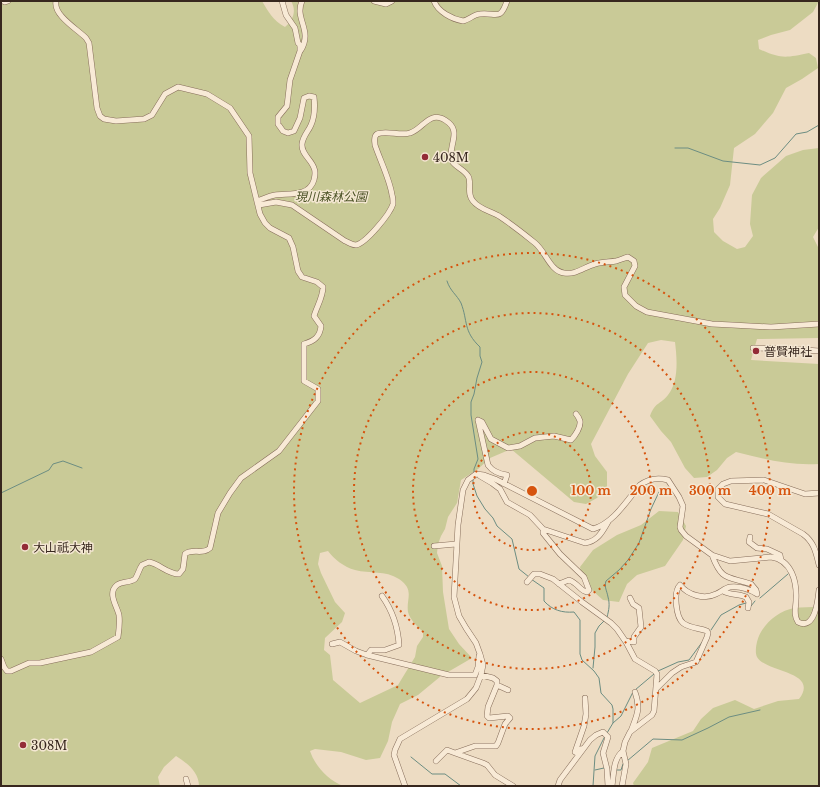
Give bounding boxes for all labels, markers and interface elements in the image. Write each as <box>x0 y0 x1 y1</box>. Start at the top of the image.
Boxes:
place label: 408M <box>433 150 469 165</box>
marker: 408M <box>420 152 430 162</box>
park label: 現川森林公園 <box>295 189 369 204</box>
place label: 普賢神社 <box>764 344 812 359</box>
marker: 普賢神社 <box>751 346 761 356</box>
text: 100 m <box>571 483 612 498</box>
text: 200 m <box>630 483 673 498</box>
text: 300 m <box>689 483 732 498</box>
text: 400 m <box>749 483 792 498</box>
centre of rings <box>525 484 539 498</box>
place label: 大山祇大神 <box>33 540 93 555</box>
marker: 大山祇大神 <box>20 542 30 552</box>
place label: 308M <box>31 738 67 753</box>
marker: 308M <box>18 740 28 750</box>

